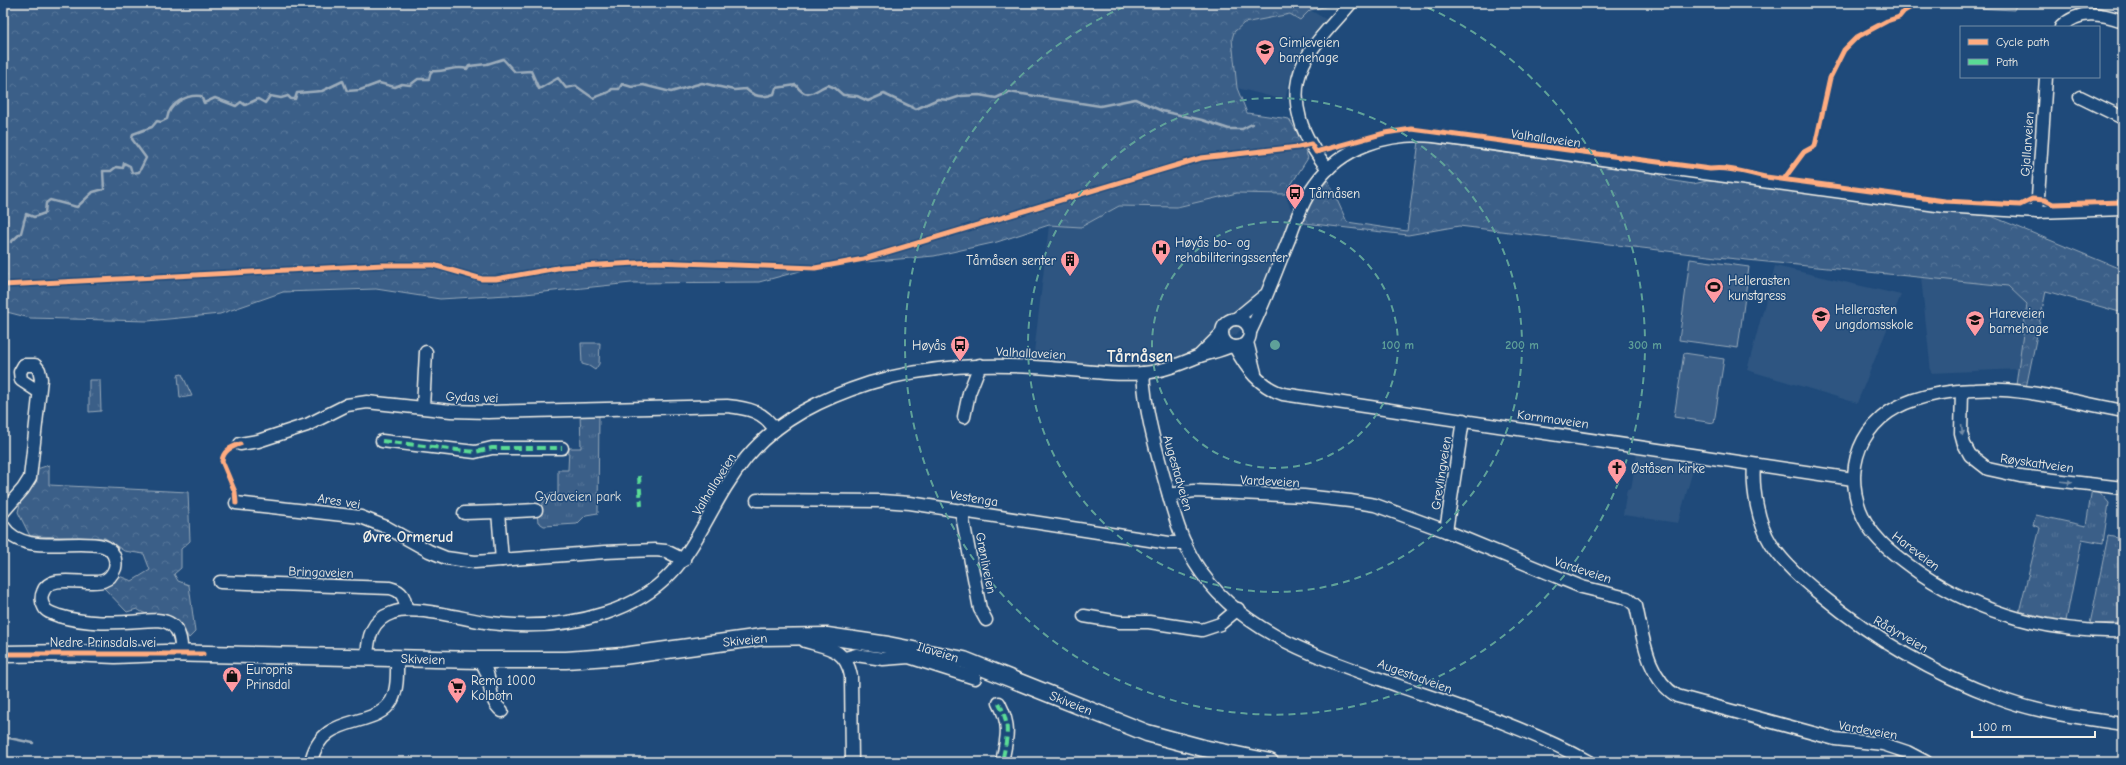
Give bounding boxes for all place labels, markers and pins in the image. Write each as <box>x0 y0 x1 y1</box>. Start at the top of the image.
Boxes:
place label: Gimleveien barnehage <box>1279 35 1340 65</box>
school or university icon: Gimleveien barnehage <box>1254 38 1276 66</box>
bus stop icon: Tårnåsen <box>1284 182 1306 210</box>
place label: Tårnåsen <box>1309 186 1360 201</box>
place label: Høyås bo- og rehabiliteringssenter <box>1175 235 1288 265</box>
hospital icon: Høyås bo- og rehabiliteringssenter <box>1150 238 1172 266</box>
building icon: Tårnåsen senter <box>1059 249 1081 277</box>
place label: Tårnåsen senter <box>966 253 1057 268</box>
place label: Hellerasten kunstgress <box>1728 273 1790 303</box>
sports icon: Hellerasten kunstgress <box>1703 276 1725 304</box>
place label: Hellerasten ungdomsskole <box>1835 302 1914 332</box>
school or university icon: Hellerasten ungdomsskole <box>1810 305 1832 333</box>
place label: Hareveien barnehage <box>1989 306 2049 336</box>
school or university icon: Hareveien barnehage <box>1964 309 1986 337</box>
bus stop icon: Høyås <box>949 334 971 362</box>
place label: Høyås <box>912 338 946 353</box>
centre of rings <box>1268 338 1282 352</box>
church icon: Øståsen kirke <box>1606 457 1628 485</box>
place label: Øståsen kirke <box>1631 461 1706 476</box>
place label: Europris Prinsdal <box>246 662 293 692</box>
shop icon: Europris Prinsdal <box>221 665 243 693</box>
place label: Rema 1000 Kolbotn <box>471 673 536 703</box>
supermarket icon: Rema 1000 Kolbotn <box>446 676 468 704</box>

